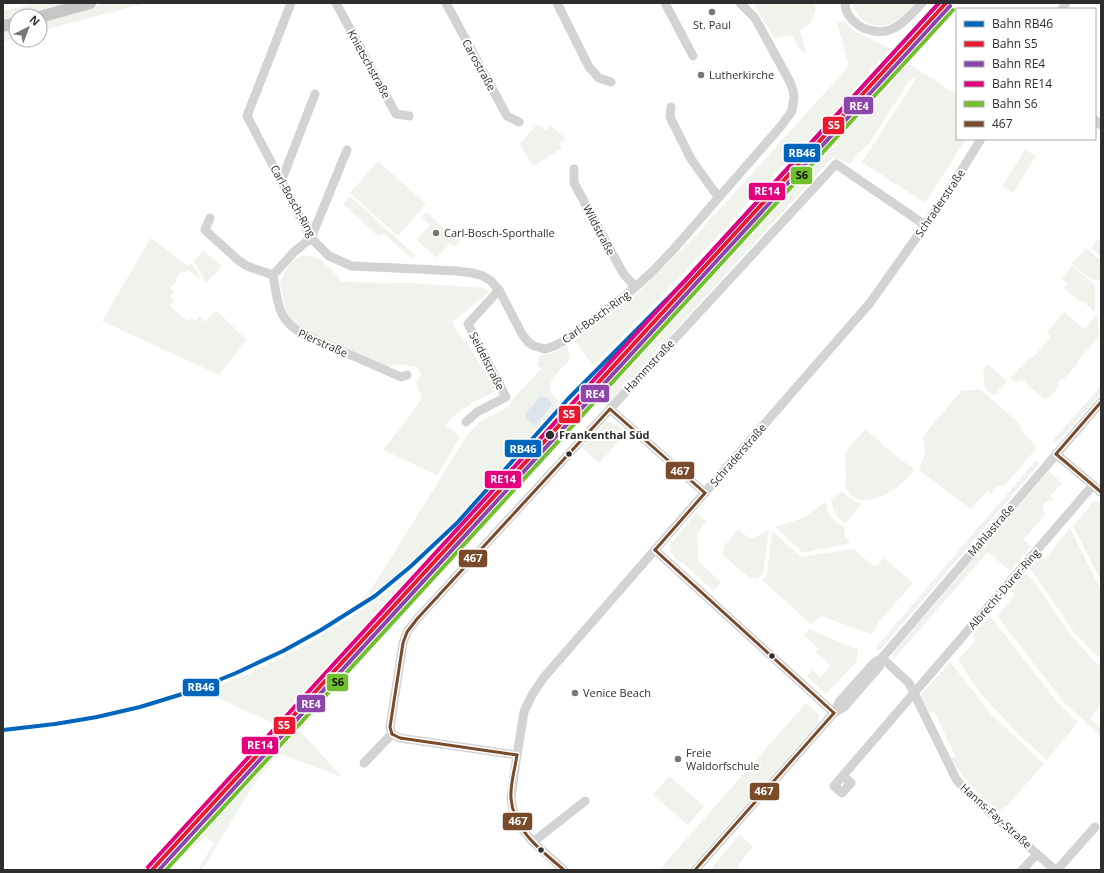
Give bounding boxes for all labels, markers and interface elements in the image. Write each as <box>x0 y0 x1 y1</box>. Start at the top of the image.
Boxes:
marker: St. Paul <box>707 7 717 17</box>
north arrow <box>8 8 48 48</box>
legend <box>956 8 1096 140</box>
text: N <box>27 12 43 29</box>
text: Bahn RB46 <box>992 15 1053 32</box>
place label: St. Paul <box>693 17 731 32</box>
street label: Knietschstraße <box>344 27 395 101</box>
text: Bahn S5 <box>992 35 1038 52</box>
street label: Carostraße <box>459 36 500 93</box>
text: Bahn RE4 <box>992 55 1045 72</box>
place label: Lutherkirche <box>709 67 774 82</box>
marker: Lutherkirche <box>696 70 706 80</box>
text: Bahn RE14 <box>992 75 1052 92</box>
text: Bahn S6 <box>992 95 1038 112</box>
line badge: RE4 <box>843 96 874 115</box>
text: RE4 <box>849 98 870 113</box>
text: 467 <box>992 115 1013 132</box>
line badge: S5 <box>822 116 845 135</box>
text: S5 <box>828 117 840 132</box>
line badge: RB46 <box>783 143 821 163</box>
text: RB46 <box>788 145 816 160</box>
street label: Carl-Bosch-Ring <box>267 162 320 240</box>
line badge: S6 <box>790 166 813 185</box>
street label: Schraderstraße <box>911 166 968 240</box>
text: S6 <box>796 167 808 182</box>
line badge: RE14 <box>748 182 786 201</box>
text: RE14 <box>754 183 781 198</box>
street label: Wildstraße <box>580 202 619 258</box>
place label: Carl-Bosch-Sporthalle <box>444 225 555 240</box>
marker: Carl-Bosch-Sporthalle <box>431 228 441 238</box>
street label: Carl-Bosch-Ring <box>559 287 633 346</box>
street label: Pierstraße <box>296 325 350 360</box>
street label: Seidelstraße <box>466 329 509 392</box>
street label: Hammstraße <box>620 336 677 395</box>
line badge: RE4 <box>580 384 610 403</box>
text: RE4 <box>585 386 606 401</box>
line badge: S5 <box>558 405 581 424</box>
text: S5 <box>563 406 575 421</box>
street label: Schraderstraße <box>706 420 769 489</box>
place label: Frankenthal Süd <box>559 427 650 442</box>
marker: Frankenthal Süd <box>544 429 556 441</box>
line badge: RB46 <box>504 439 542 458</box>
text: RB46 <box>509 441 537 456</box>
unlabelled marker <box>564 449 574 459</box>
line badge: 467 <box>665 461 695 480</box>
text: 467 <box>671 463 689 478</box>
line badge: RE14 <box>484 470 522 489</box>
text: RE14 <box>490 471 517 486</box>
street label: Mahlastraße <box>964 500 1017 559</box>
street label: Albrecht-Dürer-Ring <box>964 545 1043 632</box>
line badge: 467 <box>458 549 488 568</box>
text: 467 <box>464 550 482 565</box>
unlabelled marker <box>767 651 777 661</box>
line badge: S6 <box>326 673 349 692</box>
text: S6 <box>332 674 344 689</box>
line badge: RB46 <box>182 678 220 697</box>
text: RB46 <box>187 679 215 694</box>
place label: Venice Beach <box>583 685 651 700</box>
marker: Venice Beach <box>570 688 580 698</box>
line badge: RE4 <box>296 694 326 713</box>
text: RE4 <box>301 696 322 711</box>
line badge: S5 <box>273 716 296 735</box>
text: S5 <box>278 717 290 732</box>
line badge: RE14 <box>241 736 279 755</box>
text: RE14 <box>247 737 274 752</box>
place label: Freie Waldorfschule <box>686 745 760 773</box>
marker: Freie Waldorfschule <box>673 754 683 764</box>
street label: Hanns-Fay-Straße <box>958 780 1035 852</box>
line badge: 467 <box>749 782 780 801</box>
text: 467 <box>755 783 773 798</box>
line badge: 467 <box>502 812 533 831</box>
text: 467 <box>509 813 527 828</box>
unlabelled marker <box>536 845 546 855</box>

